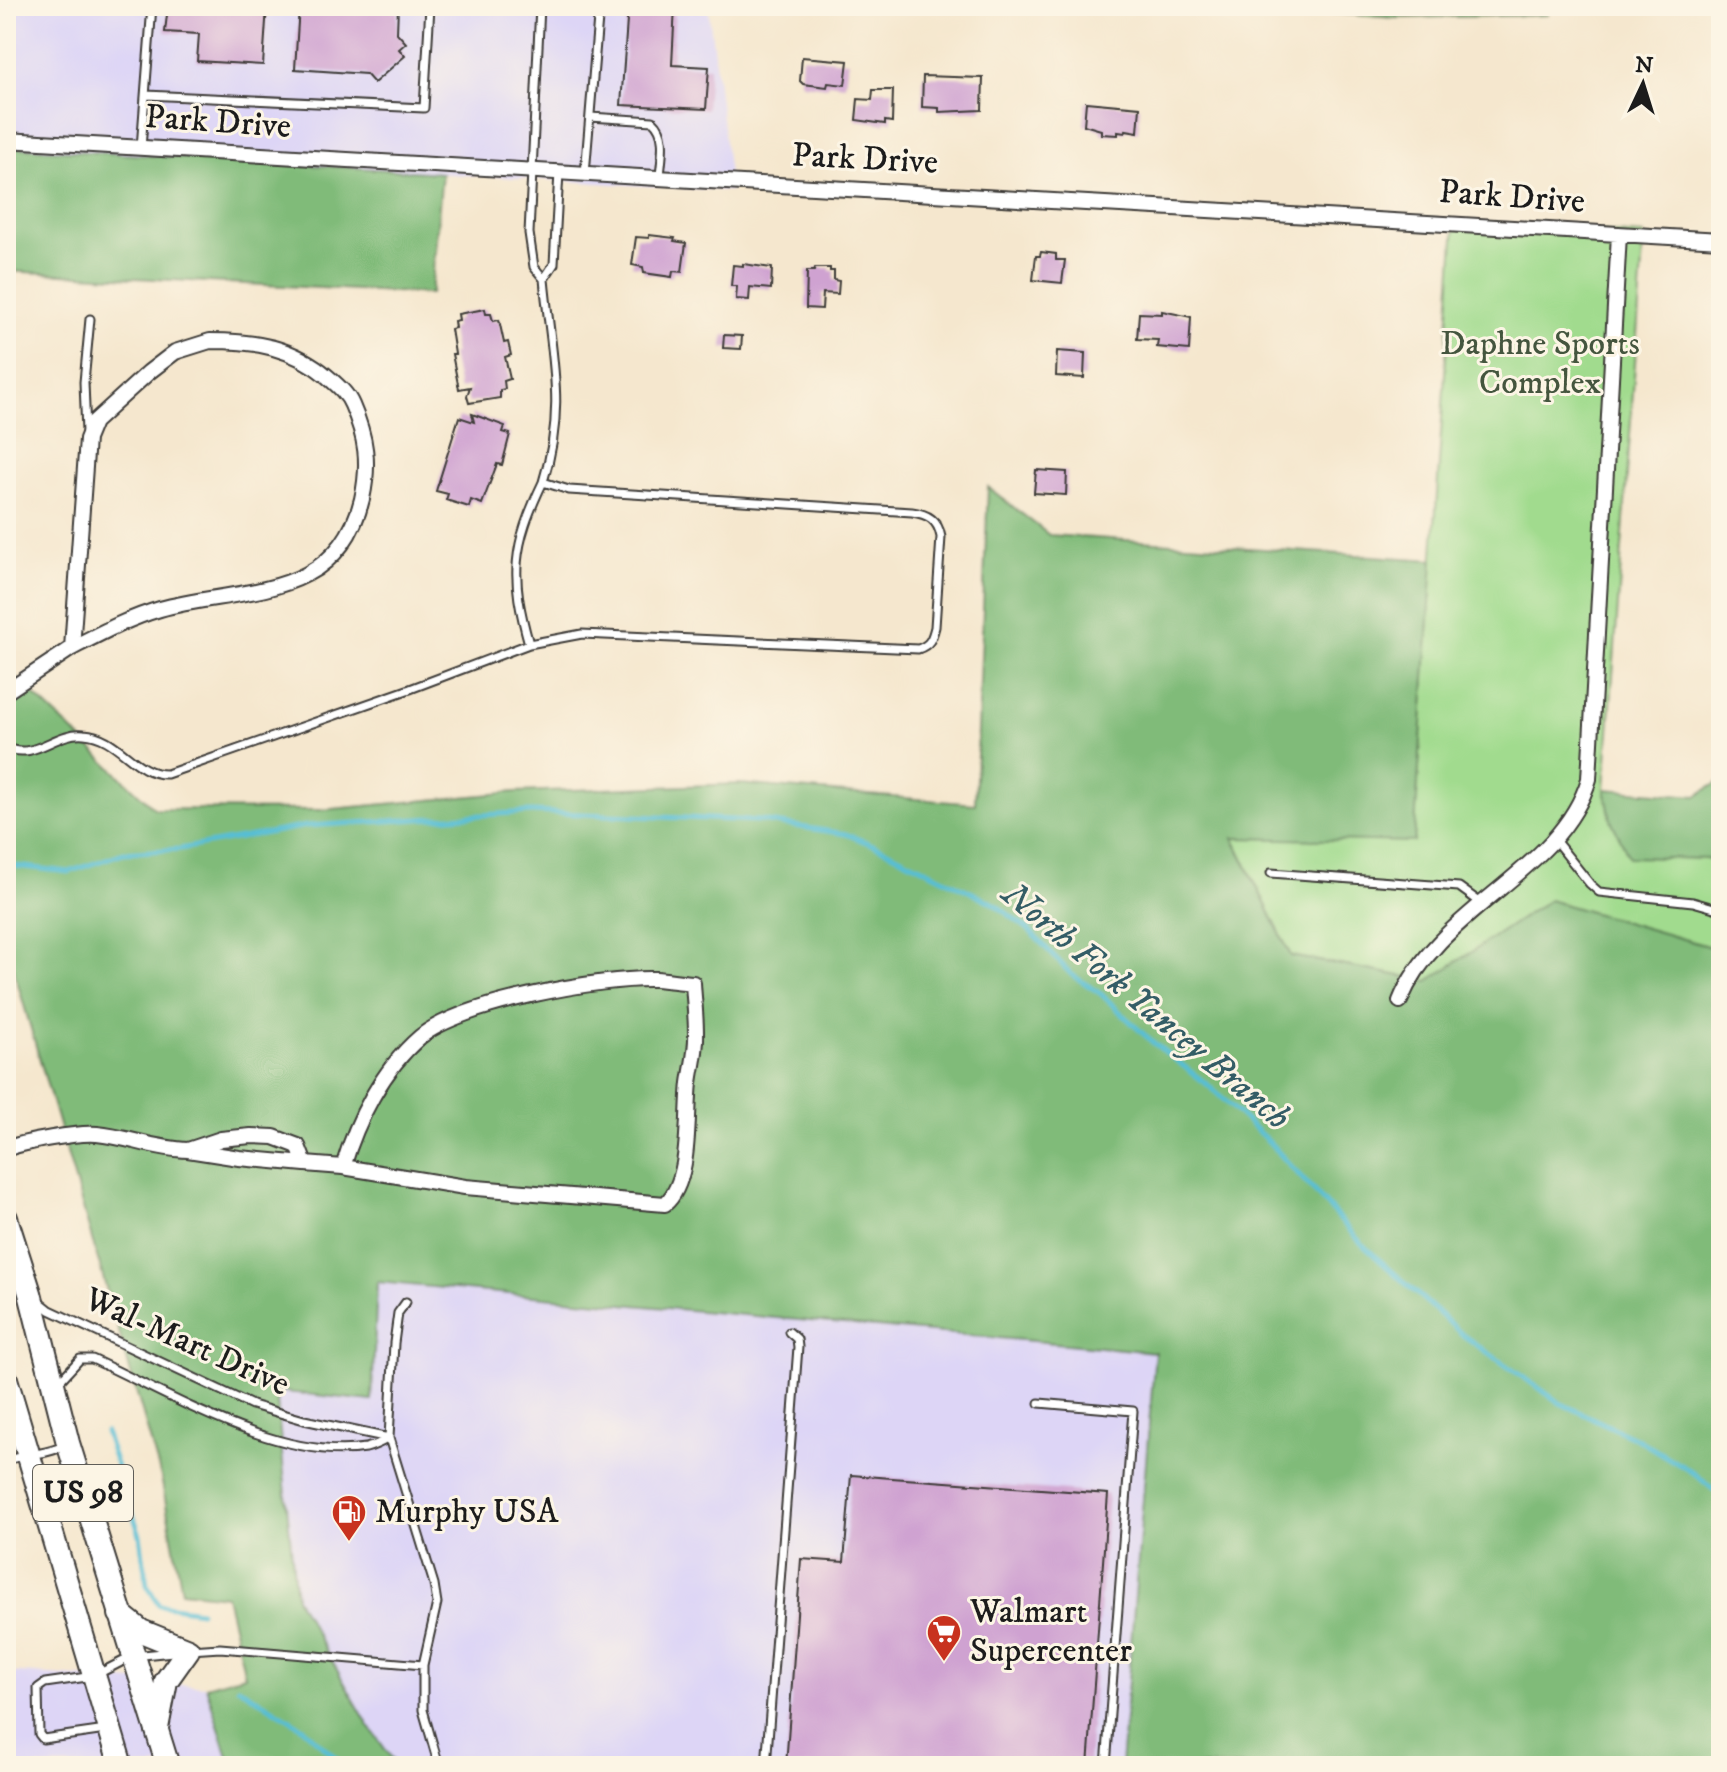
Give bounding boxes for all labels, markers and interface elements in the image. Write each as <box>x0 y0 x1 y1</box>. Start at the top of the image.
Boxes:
north arrow <box>1603 44 1683 124</box>
text: N <box>1634 51 1654 80</box>
street label: Park Drive <box>143 96 293 148</box>
street label: Park Drive <box>791 134 939 184</box>
street label: Park Drive <box>1437 171 1587 223</box>
park label: Daphne Sports Complex <box>1440 323 1640 404</box>
water label: North Fork Yancey Branch <box>991 871 1299 1140</box>
street label: Wal-Mart Drive <box>77 1278 296 1406</box>
road number: US 98 <box>33 1465 133 1521</box>
place label: Murphy USA <box>375 1491 559 1533</box>
fuel station icon: Murphy USA <box>330 1493 368 1543</box>
place label: Walmart Supercenter <box>969 1591 1132 1672</box>
supermarket icon: Walmart Supercenter <box>925 1613 963 1663</box>

